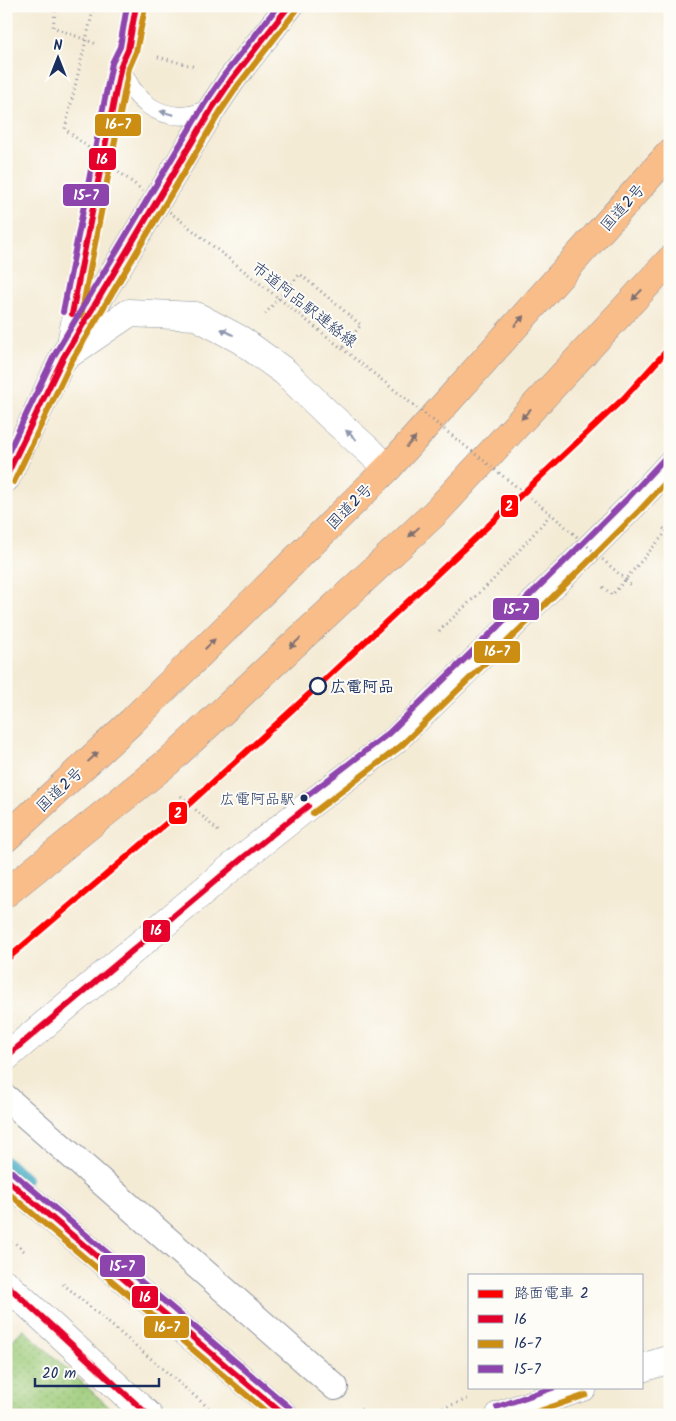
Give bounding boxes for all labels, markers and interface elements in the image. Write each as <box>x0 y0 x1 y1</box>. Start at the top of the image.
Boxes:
north arrow <box>32 32 82 82</box>
text: N <box>54 35 63 57</box>
one-way arrow <box>159 109 174 117</box>
line badge: 16-7 <box>94 113 142 137</box>
text: 16-7 <box>105 114 131 136</box>
line badge: 16 <box>88 147 117 171</box>
text: 16 <box>96 149 108 171</box>
street label: 国道2号 <box>595 178 652 238</box>
line badge: 15-7 <box>62 183 110 207</box>
text: 15-7 <box>73 185 99 207</box>
street label: 市道阿品駅連絡線 <box>246 256 362 354</box>
one-way arrow <box>631 289 643 301</box>
one-way arrow <box>514 315 525 328</box>
one-way arrow <box>220 328 234 336</box>
one-way arrow <box>520 408 532 420</box>
one-way arrow <box>345 430 358 441</box>
one-way arrow <box>405 436 416 448</box>
street label: 国道2号 <box>321 478 379 536</box>
line badge: 2 <box>500 494 519 518</box>
text: 2 <box>505 496 513 518</box>
one-way arrow <box>408 526 420 538</box>
line badge: 15-7 <box>492 597 540 621</box>
text: 15-7 <box>503 599 529 621</box>
one-way arrow <box>290 637 302 649</box>
one-way arrow <box>204 638 216 650</box>
line badge: 16-7 <box>473 640 521 664</box>
text: 16-7 <box>484 641 510 663</box>
place label: 広電阿品 <box>330 675 394 700</box>
marker: 広電阿品 <box>309 677 327 695</box>
one-way arrow <box>87 751 99 763</box>
street label: 国道2号 <box>31 761 90 819</box>
place label: 広電阿品駅 <box>220 788 295 812</box>
marker: 広電阿品駅 <box>299 793 309 803</box>
line badge: 2 <box>168 801 188 825</box>
text: 2 <box>174 803 182 825</box>
line badge: 16 <box>142 919 171 943</box>
text: 16 <box>150 920 162 942</box>
line badge: 15-7 <box>99 1254 146 1278</box>
text: 15-7 <box>109 1256 135 1278</box>
legend <box>468 1274 644 1388</box>
text: 路面電車 2 <box>514 1282 589 1306</box>
line badge: 16 <box>131 1285 159 1309</box>
text: 16 <box>139 1287 151 1309</box>
text: 16 <box>514 1308 527 1332</box>
line badge: 16-7 <box>143 1315 190 1339</box>
text: 16-7 <box>154 1317 180 1339</box>
text: 16-7 <box>514 1332 542 1356</box>
scale bar <box>35 1356 159 1388</box>
text: 15-7 <box>514 1358 542 1382</box>
text: 20 m <box>42 1362 76 1386</box>

